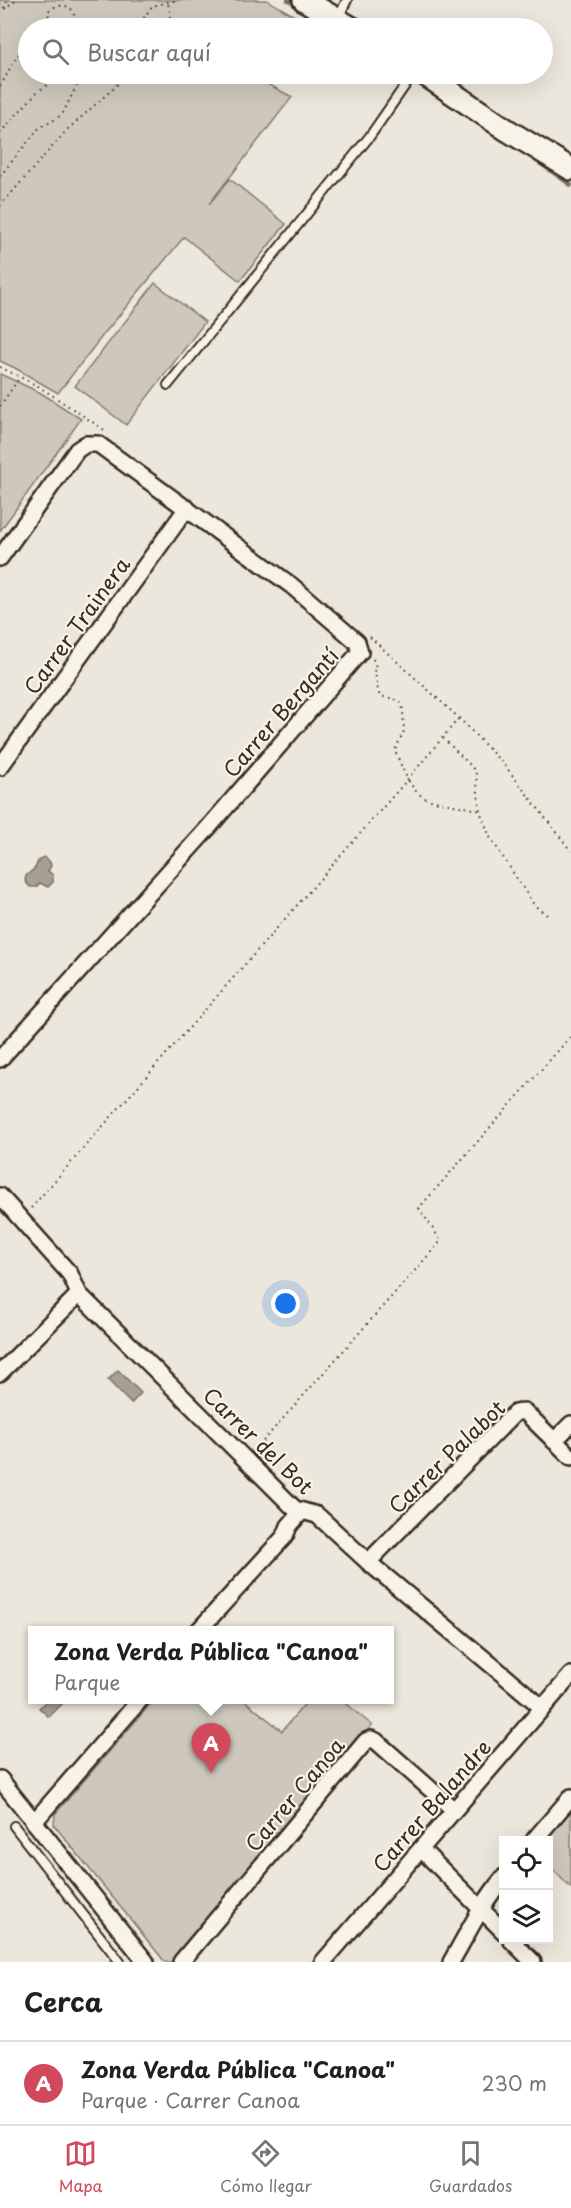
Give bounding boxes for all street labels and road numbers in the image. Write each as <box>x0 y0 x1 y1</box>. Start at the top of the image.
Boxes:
street label: Carrer Trainera <box>15 549 137 700</box>
street label: Carrer Bergantí <box>215 640 345 784</box>
street label: Carrer del Bot <box>197 1379 321 1501</box>
street label: Carrer Palabot <box>380 1392 512 1520</box>
street label: Carrer Canoa <box>237 1730 351 1858</box>
street label: Carrer Balandre <box>364 1731 498 1879</box>

